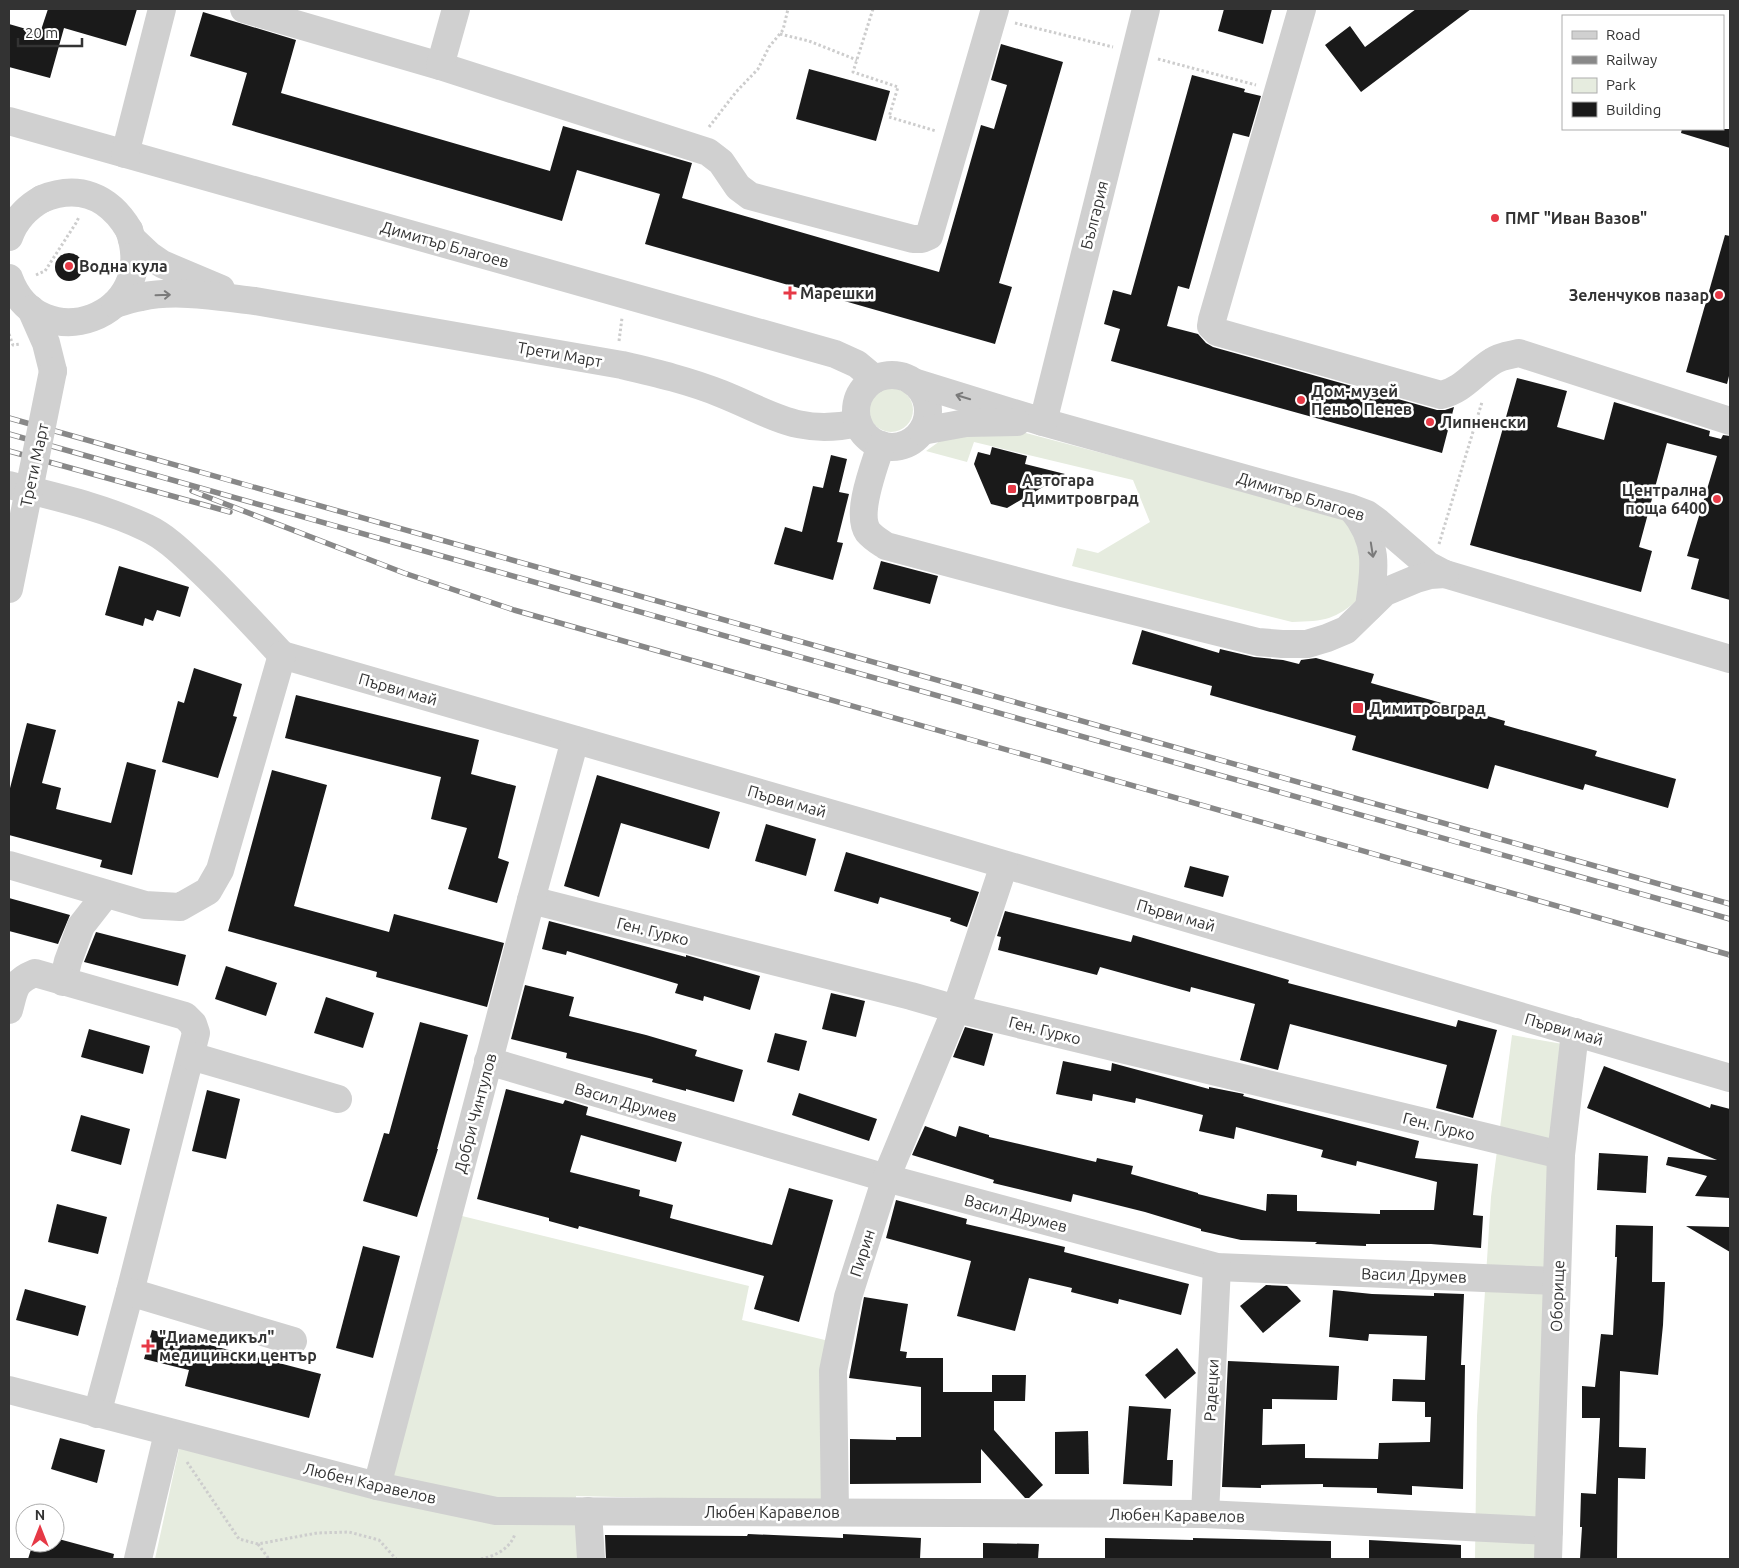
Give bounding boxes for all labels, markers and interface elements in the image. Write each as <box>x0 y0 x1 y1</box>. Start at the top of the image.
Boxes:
scale bar <box>18 15 81 47</box>
legend <box>1562 15 1724 130</box>
text: 20 m <box>25 24 58 41</box>
text: Road <box>1606 26 1641 43</box>
text: Railway <box>1606 51 1657 68</box>
text: Park <box>1606 76 1636 93</box>
text: Building <box>1606 101 1661 118</box>
street label: България <box>1077 179 1111 251</box>
place label: ПМГ "Иван Вазов" <box>1505 209 1647 227</box>
marker: ПМГ "Иван Вазов" <box>1489 212 1501 224</box>
street label: Димитър Благоев <box>379 217 511 271</box>
place label: Водна кула <box>79 257 168 275</box>
marker: Водна кула <box>63 260 75 272</box>
place label: Марешки <box>800 284 874 302</box>
place label: Зеленчуков пазар <box>1569 286 1709 304</box>
marker: Марешки <box>784 287 796 299</box>
marker: Зеленчуков пазар <box>1713 289 1725 301</box>
one-way arrow <box>154 290 170 299</box>
street label: Трети Март <box>516 338 604 370</box>
place label: Дом-музей Пеньо Пенев <box>1311 382 1412 418</box>
one-way arrow <box>956 392 972 402</box>
marker: Дом-музей Пеньо Пенев <box>1295 394 1307 406</box>
place label: Липненски <box>1440 413 1526 431</box>
marker: Липненски <box>1424 416 1436 428</box>
street label: Трети Март <box>16 421 52 509</box>
street label: Димитър Благоев <box>1235 468 1367 524</box>
place label: Автогара Димитровград <box>1022 471 1139 507</box>
place label: Централна поща 6400 <box>1622 481 1707 517</box>
marker: Автогара Димитровград <box>1006 483 1018 495</box>
marker: Централна поща 6400 <box>1711 493 1723 505</box>
one-way arrow <box>1367 542 1377 558</box>
street label: Първи май <box>357 669 439 709</box>
place label: Димитровград <box>1369 699 1486 717</box>
marker: Димитровград <box>1351 701 1365 715</box>
street label: Първи май <box>746 781 828 821</box>
street label: Първи май <box>1135 895 1217 935</box>
street label: Ген. Гурко <box>615 913 691 949</box>
street label: Първи май <box>1523 1009 1605 1049</box>
street label: Ген. Гурко <box>1007 1012 1083 1048</box>
street label: Добри Чинтулов <box>450 1051 500 1175</box>
street label: Васил Друмев <box>573 1079 679 1125</box>
street label: Ген. Гурко <box>1401 1108 1477 1144</box>
street label: Васил Друмев <box>963 1191 1069 1235</box>
street label: Пирин <box>846 1227 878 1279</box>
street label: Оборище <box>1547 1260 1567 1332</box>
street label: Васил Друмев <box>1361 1264 1467 1286</box>
place label: "Диамедикъл" медицински център <box>159 1328 317 1364</box>
marker: "Диамедикъл" медицински център <box>141 1339 155 1353</box>
street label: Радецки <box>1200 1358 1222 1422</box>
street label: Любен Каравелов <box>302 1459 438 1507</box>
north arrow <box>15 1503 65 1553</box>
street label: Любен Каравелов <box>704 1503 840 1521</box>
street label: Любен Каравелов <box>1109 1505 1245 1525</box>
text: N <box>35 1507 45 1523</box>

